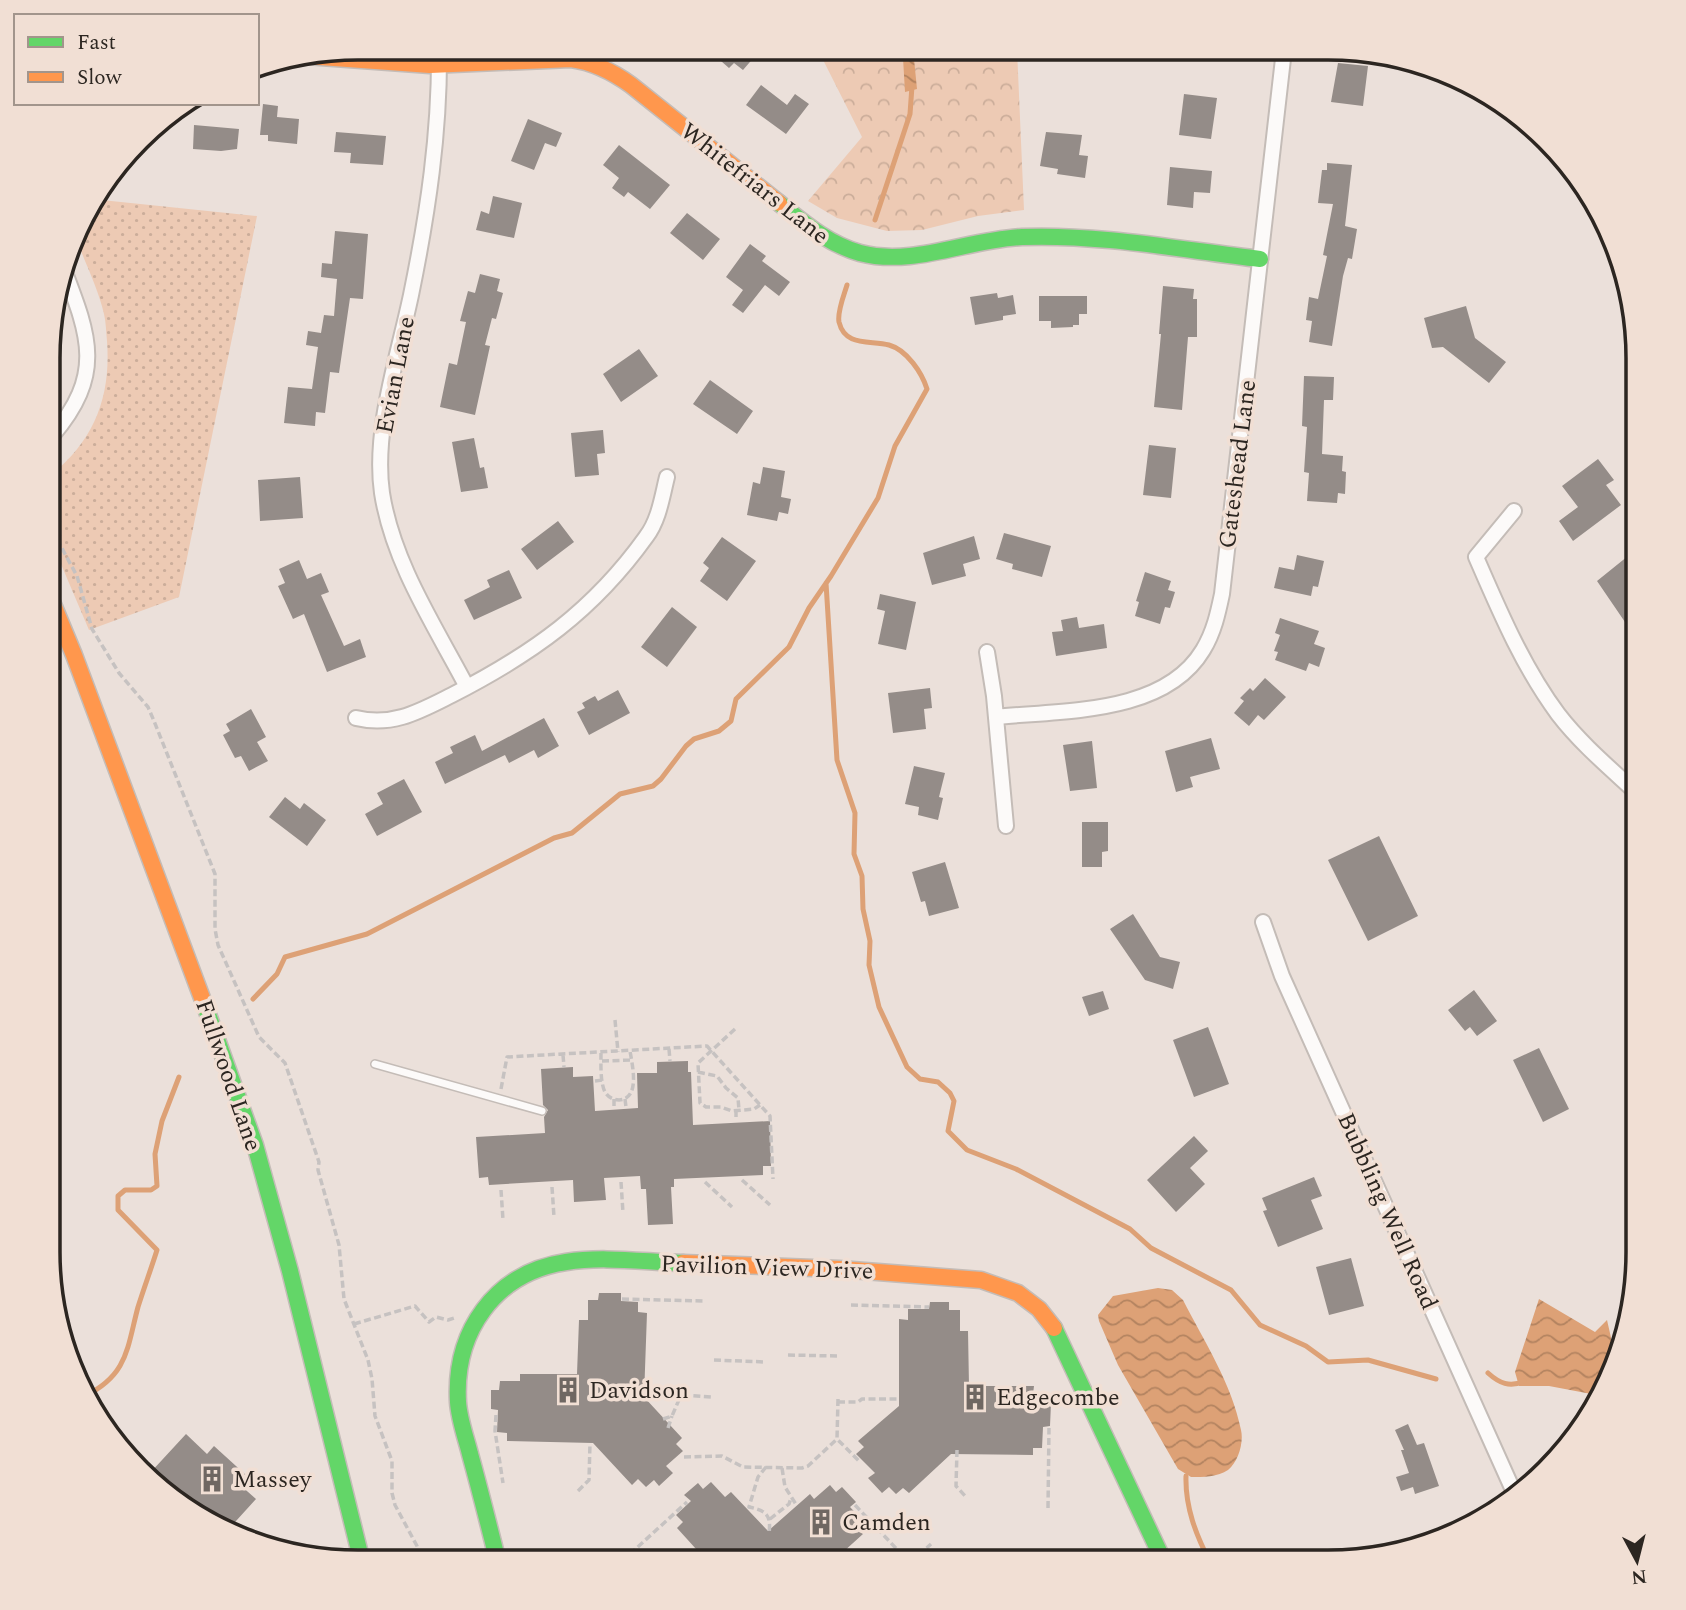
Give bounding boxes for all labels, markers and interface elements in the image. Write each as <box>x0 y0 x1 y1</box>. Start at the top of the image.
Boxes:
legend <box>14 14 259 105</box>
text: Fast <box>77 27 116 59</box>
text: Slow <box>77 62 123 94</box>
street label: Whitefriars Lane <box>672 114 837 254</box>
street label: Evian Lane <box>367 313 425 437</box>
street label: Gateshead Lane <box>1210 378 1266 551</box>
street label: Fullwood Lane <box>185 995 271 1156</box>
street label: Bubbling Well Road <box>1327 1107 1447 1316</box>
street label: Pavilion View Drive <box>660 1246 874 1290</box>
place label: Davidson <box>589 1373 689 1409</box>
building icon: Davidson <box>553 1375 583 1405</box>
place label: Edgecombe <box>996 1380 1120 1416</box>
building icon: Edgecombe <box>960 1382 990 1412</box>
place label: Massey <box>233 1462 313 1498</box>
building icon: Massey <box>197 1464 227 1494</box>
place label: Camden <box>842 1505 931 1541</box>
building icon: Camden <box>806 1507 836 1537</box>
north arrow <box>1602 1526 1672 1596</box>
text: N <box>1629 1561 1648 1592</box>

